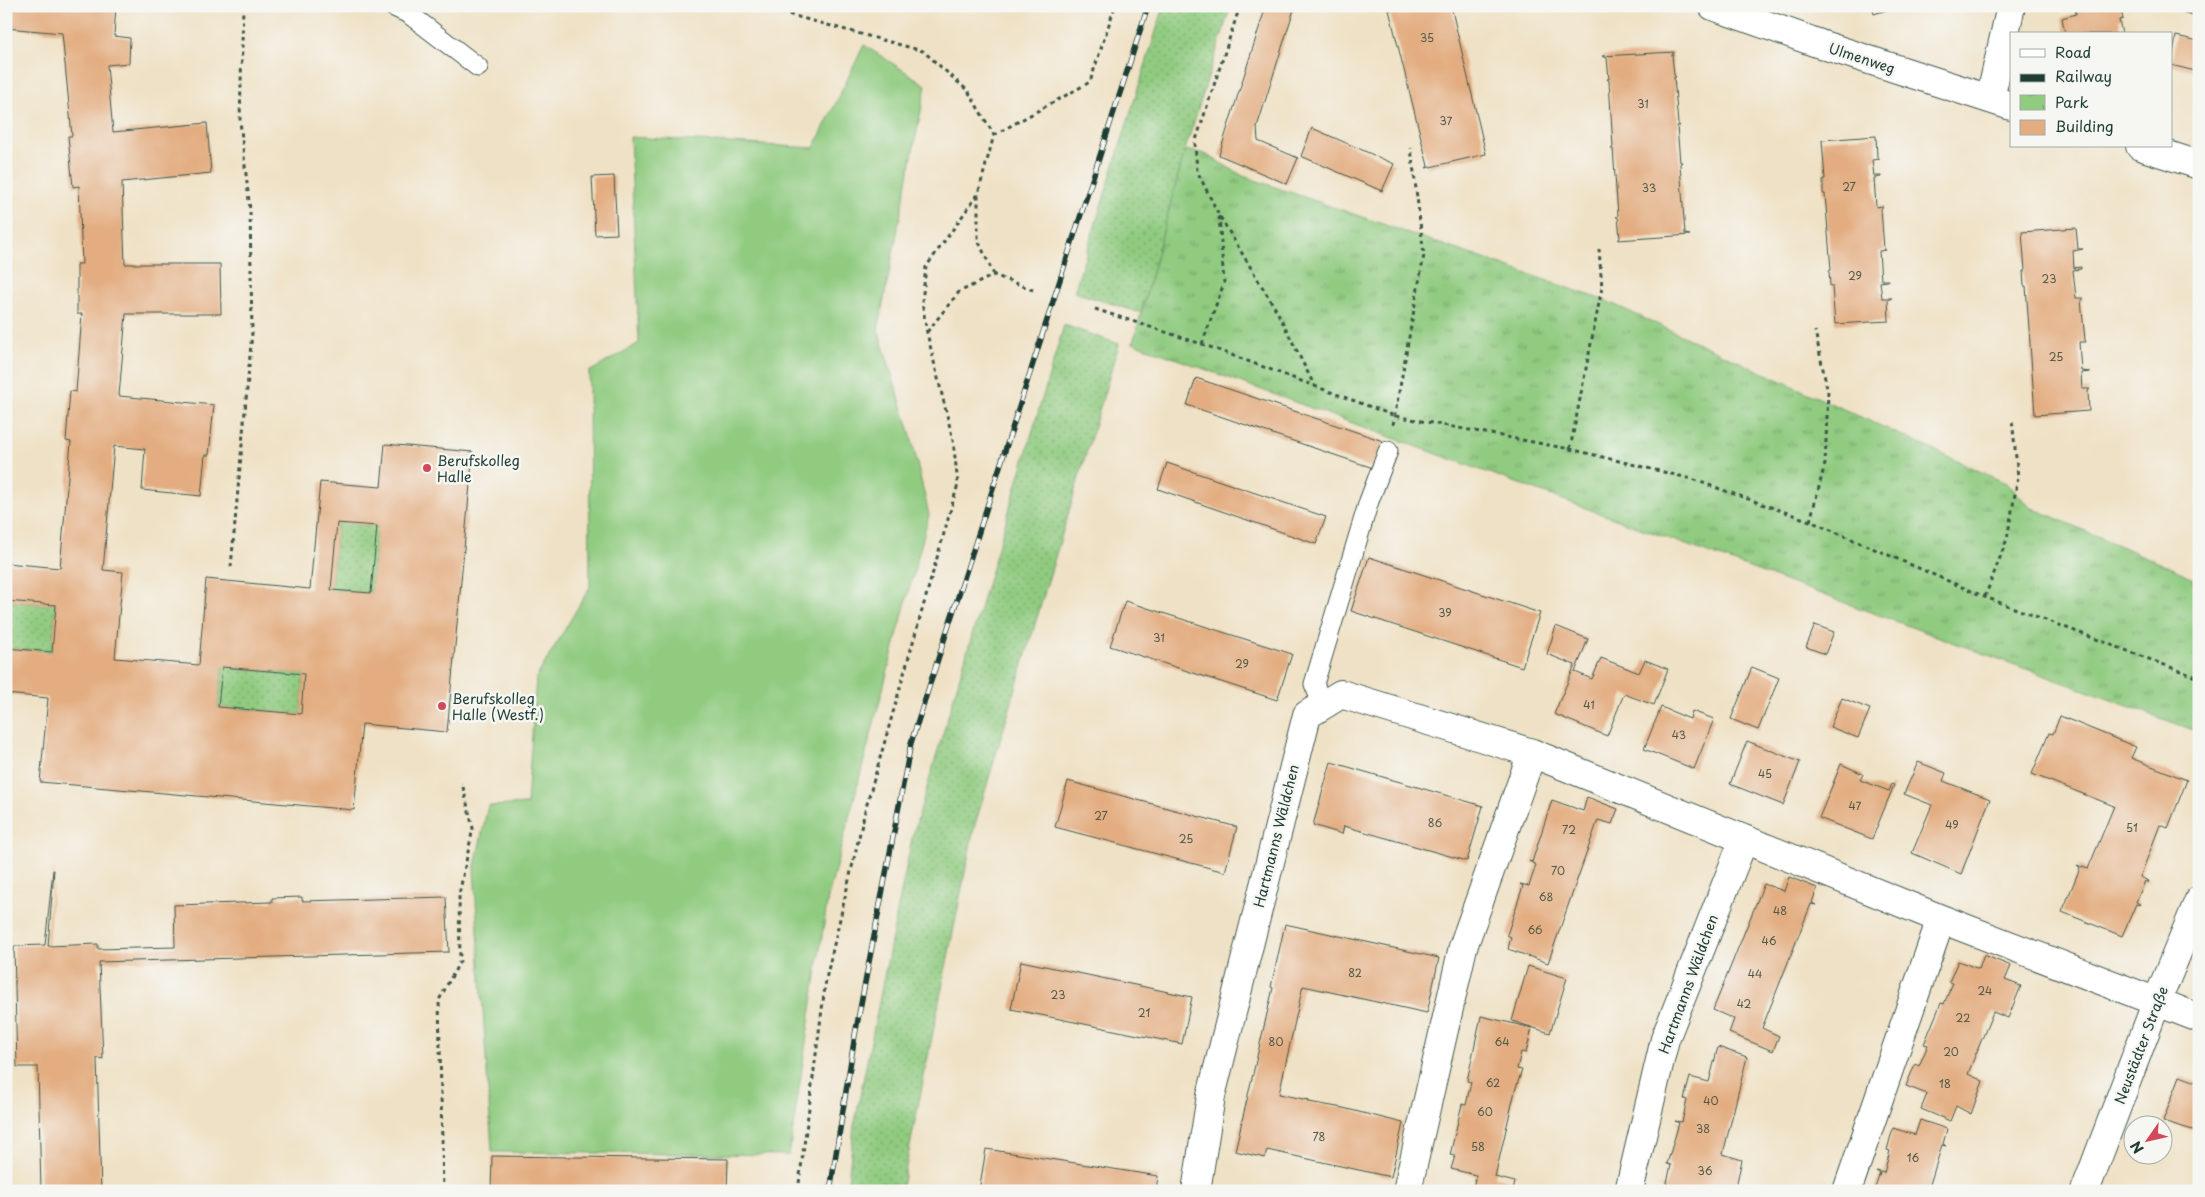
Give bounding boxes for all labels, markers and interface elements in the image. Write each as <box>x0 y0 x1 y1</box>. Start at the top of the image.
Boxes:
house number: 35 <box>1420 29 1434 46</box>
legend <box>2010 32 2172 148</box>
street label: Ulmenweg <box>1826 37 1898 79</box>
text: Road <box>2055 40 2091 63</box>
text: Railway <box>2055 64 2112 87</box>
text: Park <box>2055 90 2089 113</box>
house number: 31 <box>1637 95 1649 112</box>
house number: 37 <box>1440 112 1453 129</box>
text: Building <box>2055 114 2114 137</box>
house number: 27 <box>1842 178 1856 195</box>
house number: 33 <box>1642 179 1656 196</box>
house number: 29 <box>1848 267 1862 284</box>
house number: 23 <box>2042 270 2056 287</box>
house number: 25 <box>2049 348 2063 365</box>
place label: Berufskolleg Halle <box>437 450 520 487</box>
marker: Berufskolleg Halle <box>421 462 433 474</box>
house number: 39 <box>1438 604 1452 621</box>
house number: 31 <box>1153 629 1165 646</box>
house number: 29 <box>1235 655 1249 672</box>
place label: Berufskolleg Halle (Westf.) <box>452 688 544 725</box>
house number: 41 <box>1583 696 1595 713</box>
marker: Berufskolleg Halle (Westf.) <box>436 700 448 712</box>
house number: 43 <box>1672 726 1686 743</box>
street label: Hartmanns Wäldchen <box>1248 762 1304 910</box>
house number: 45 <box>1758 765 1772 782</box>
house number: 47 <box>1849 797 1862 814</box>
house number: 27 <box>1094 807 1108 824</box>
house number: 86 <box>1428 814 1442 831</box>
house number: 49 <box>1945 816 1959 833</box>
house number: 51 <box>2126 819 2138 836</box>
house number: 72 <box>1562 821 1576 838</box>
house number: 25 <box>1179 830 1193 847</box>
house number: 70 <box>1551 862 1565 879</box>
house number: 68 <box>1539 888 1553 905</box>
house number: 48 <box>1773 902 1787 919</box>
street label: Hartmanns Wäldchen <box>1653 911 1723 1057</box>
house number: 66 <box>1527 921 1543 938</box>
house number: 46 <box>1762 932 1777 949</box>
house number: 82 <box>1348 964 1362 981</box>
house number: 44 <box>1748 965 1762 982</box>
house number: 24 <box>1978 982 1992 999</box>
street label: Neustädter Straße <box>2109 983 2173 1107</box>
house number: 23 <box>1051 986 1065 1003</box>
house number: 42 <box>1737 995 1752 1012</box>
house number: 21 <box>1138 1004 1150 1021</box>
house number: 22 <box>1956 1009 1970 1026</box>
house number: 80 <box>1269 1033 1283 1050</box>
house number: 64 <box>1495 1033 1509 1050</box>
house number: 20 <box>1943 1043 1959 1060</box>
house number: 62 <box>1486 1074 1500 1091</box>
house number: 18 <box>1939 1075 1951 1092</box>
house number: 40 <box>1703 1092 1719 1109</box>
house number: 60 <box>1477 1103 1493 1120</box>
north arrow <box>2122 1114 2172 1164</box>
house number: 38 <box>1696 1120 1710 1137</box>
house number: 78 <box>1313 1128 1326 1145</box>
text: N <box>2125 1137 2149 1158</box>
house number: 58 <box>1471 1138 1485 1155</box>
house number: 16 <box>1907 1149 1920 1166</box>
house number: 36 <box>1698 1162 1713 1179</box>

